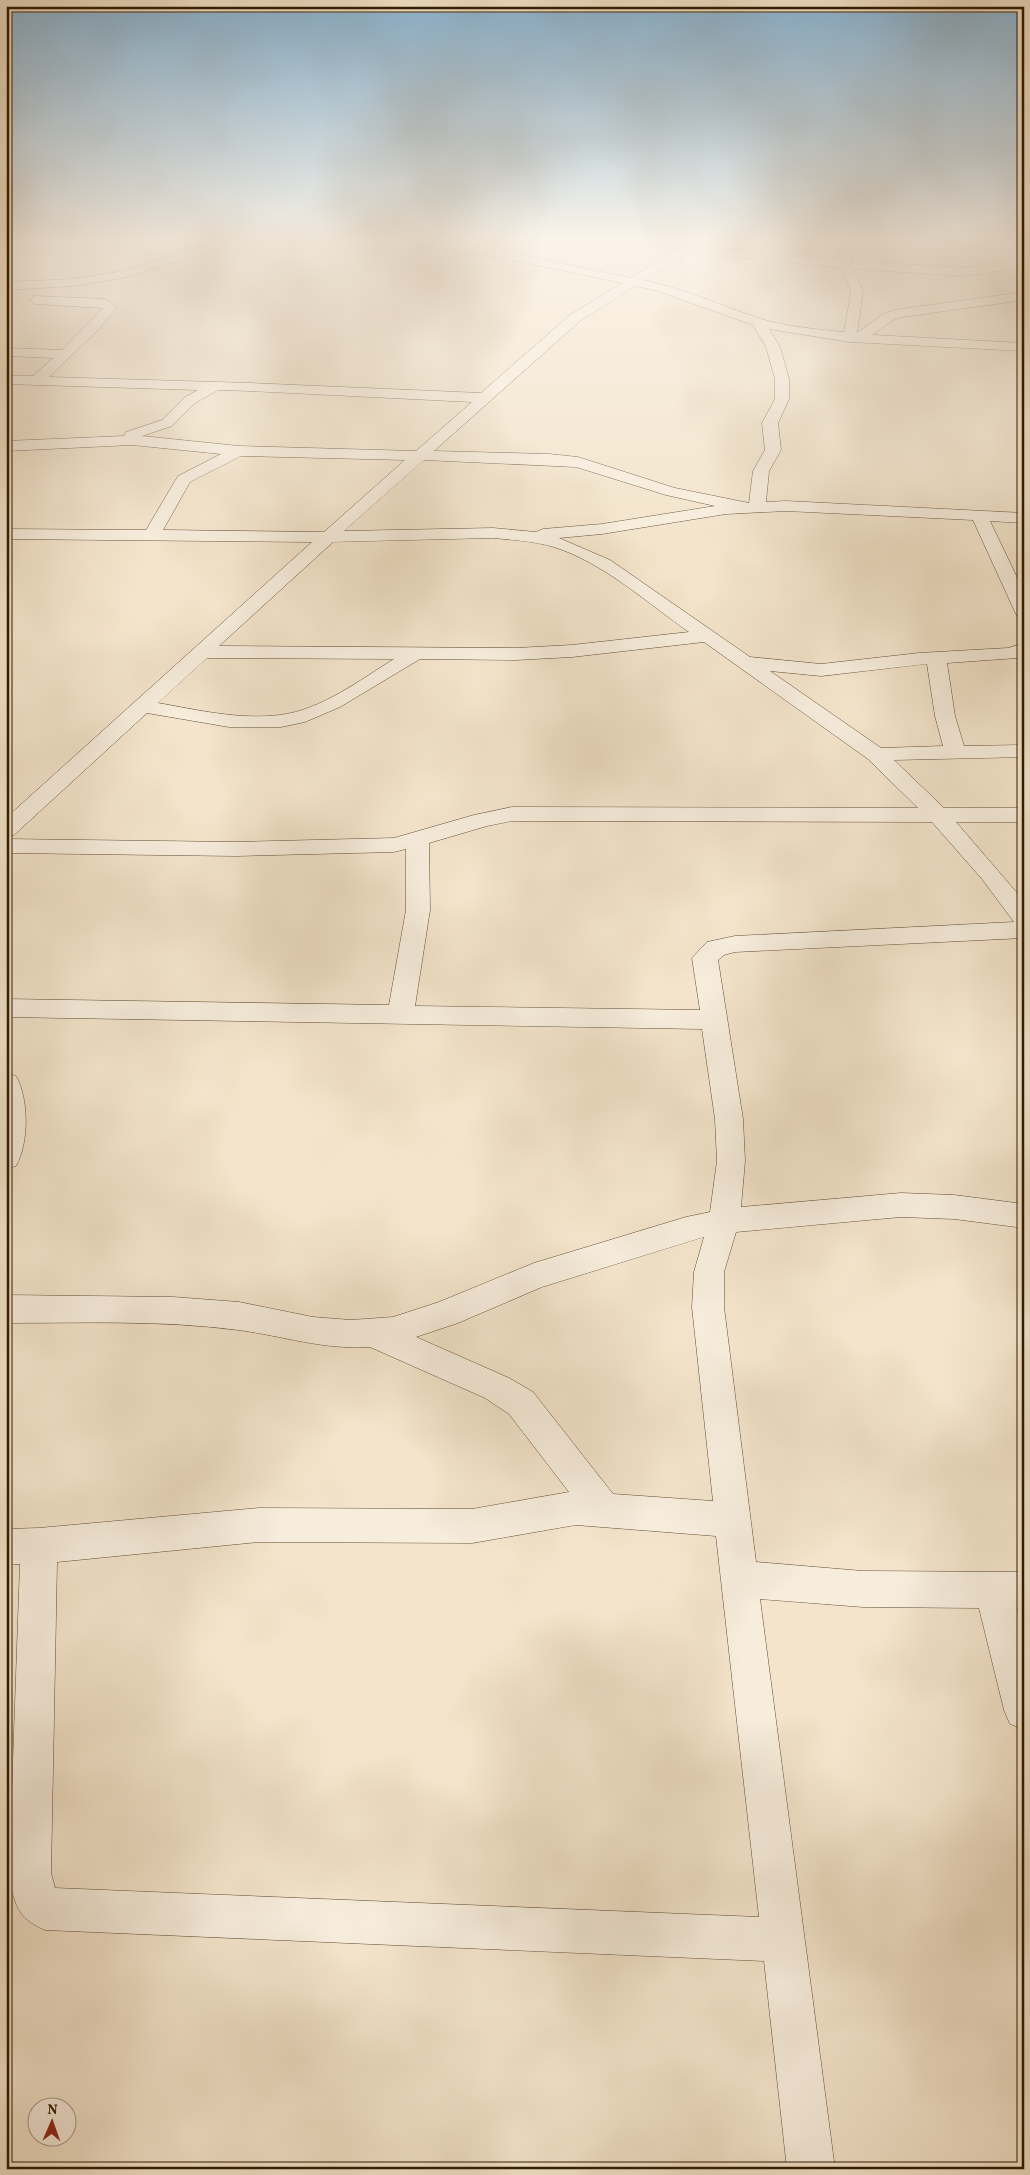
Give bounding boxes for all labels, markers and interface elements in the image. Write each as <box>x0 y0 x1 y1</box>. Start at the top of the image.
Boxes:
north arrow <box>28 2098 78 2148</box>
text: N <box>47 2101 58 2120</box>

